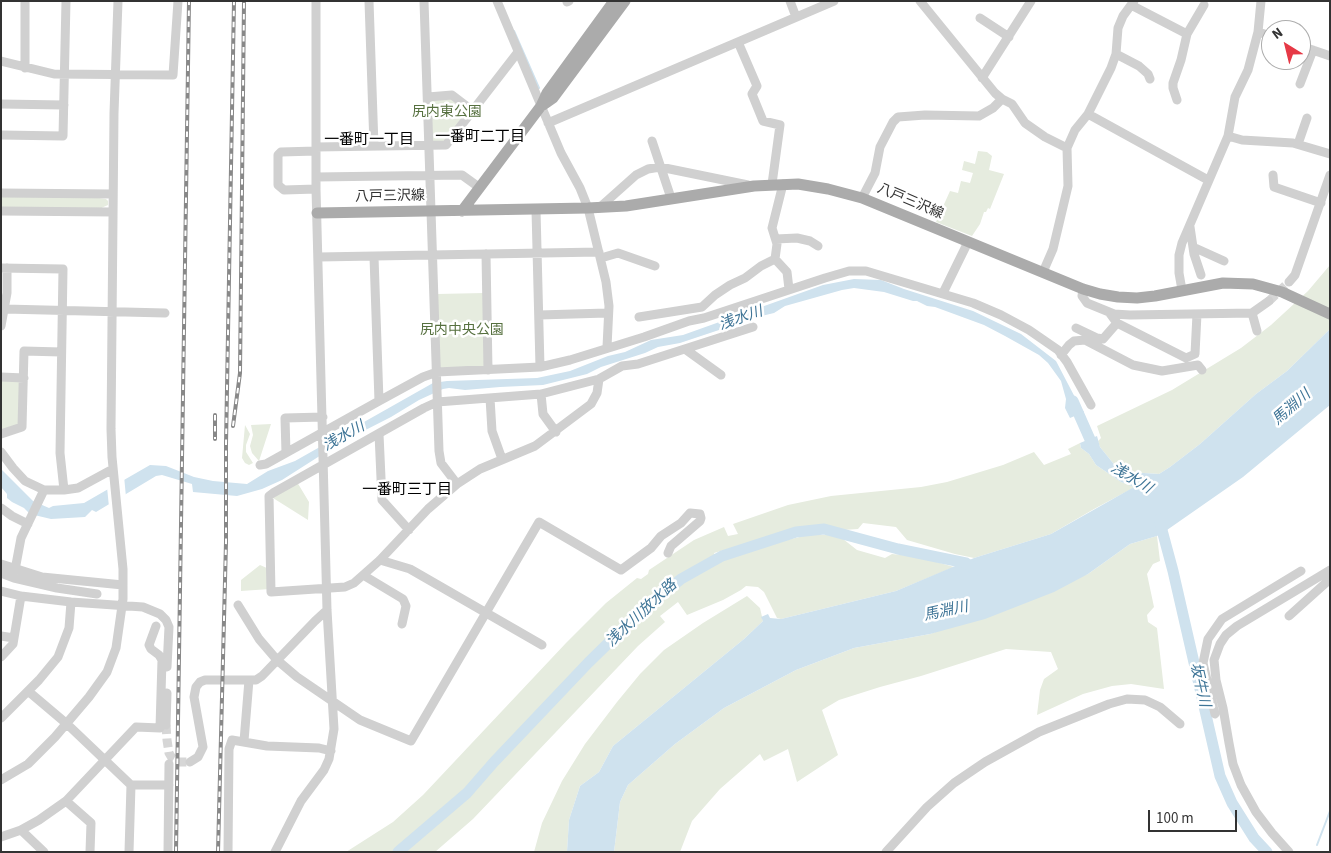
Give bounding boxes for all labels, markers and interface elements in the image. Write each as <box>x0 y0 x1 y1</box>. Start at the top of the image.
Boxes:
north arrow <box>1261 20 1311 70</box>
text: N <box>1268 23 1287 45</box>
park label: 尻内東公園 <box>412 105 482 121</box>
district label: 一番町二丁目 <box>435 129 525 147</box>
district label: 一番町一丁目 <box>324 132 414 150</box>
street label: 八戸三沢線 <box>875 181 945 223</box>
street label: 八戸三沢線 <box>355 188 425 206</box>
water label: 浅水川 <box>717 303 765 335</box>
park label: 尻内中央公園 <box>420 323 504 339</box>
water label: 馬淵川 <box>1269 386 1315 430</box>
water label: 浅水川 <box>320 418 368 456</box>
water label: 浅水川 <box>1107 460 1155 498</box>
district label: 一番町三丁目 <box>362 482 452 500</box>
water label: 浅水川放水路 <box>603 577 681 651</box>
water label: 馬淵川 <box>922 599 970 625</box>
water label: 坂牛川 <box>1185 661 1213 709</box>
scale bar <box>1151 800 1240 832</box>
text: 100 m <box>1156 808 1194 829</box>

